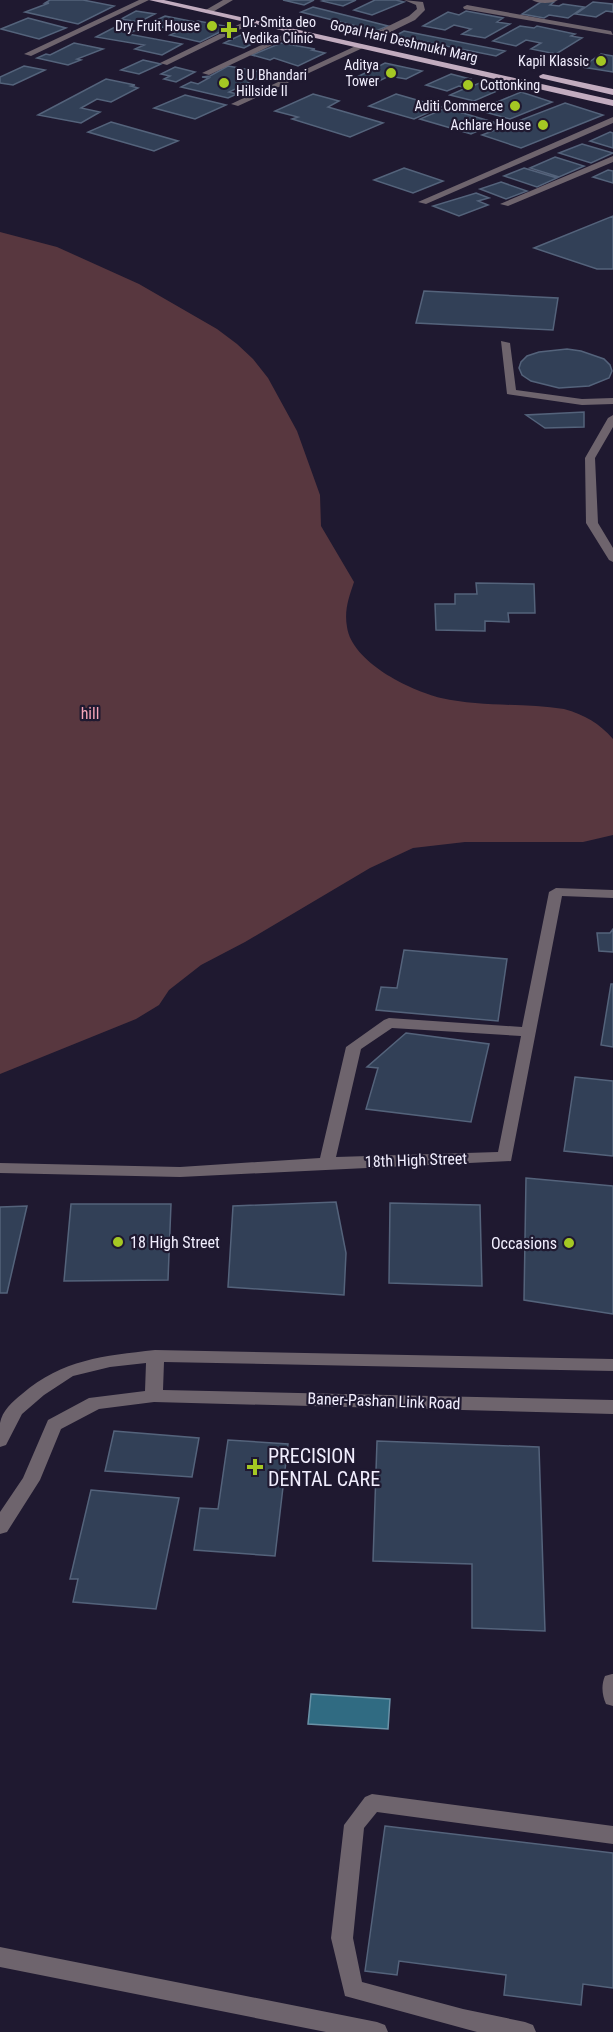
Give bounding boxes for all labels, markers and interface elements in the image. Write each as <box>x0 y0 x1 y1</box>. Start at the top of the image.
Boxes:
place label: Dr. Smita deo Vedika Clinic <box>242 14 316 46</box>
street label: Gopal Hari Deshmukh Marg <box>329 16 479 66</box>
place label: Dry Fruit House <box>115 18 200 34</box>
marker: Dry Fruit House <box>205 19 219 33</box>
marker: Dr. Smita deo Vedika Clinic <box>220 21 238 39</box>
place label: Kapil Klassic <box>518 53 589 69</box>
marker: Kapil Klassic <box>594 54 608 68</box>
place label: Aditya Tower <box>344 57 379 89</box>
marker: Aditya Tower <box>384 66 398 80</box>
place label: B U Bhandari Hillside II <box>236 67 307 99</box>
marker: B U Bhandari Hillside II <box>217 76 231 90</box>
place label: Cottonking <box>480 77 540 93</box>
marker: Cottonking <box>461 78 475 92</box>
place label: Aditi Commerce <box>414 98 503 114</box>
marker: Aditi Commerce <box>508 99 522 113</box>
place label: Achlare House <box>450 117 531 133</box>
marker: Achlare House <box>536 118 550 132</box>
park label: hill <box>81 704 99 723</box>
street label: 18th High Street <box>365 1149 468 1171</box>
place label: 18 High Street <box>130 1233 220 1252</box>
place label: Occasions <box>491 1234 557 1253</box>
marker: 18 High Street <box>111 1235 125 1249</box>
marker: Occasions <box>562 1236 576 1250</box>
street label: Baner-Pashan Link Road <box>307 1389 461 1413</box>
place label: PRECISION DENTAL CARE <box>268 1444 380 1491</box>
marker: PRECISION DENTAL CARE <box>246 1458 264 1476</box>

